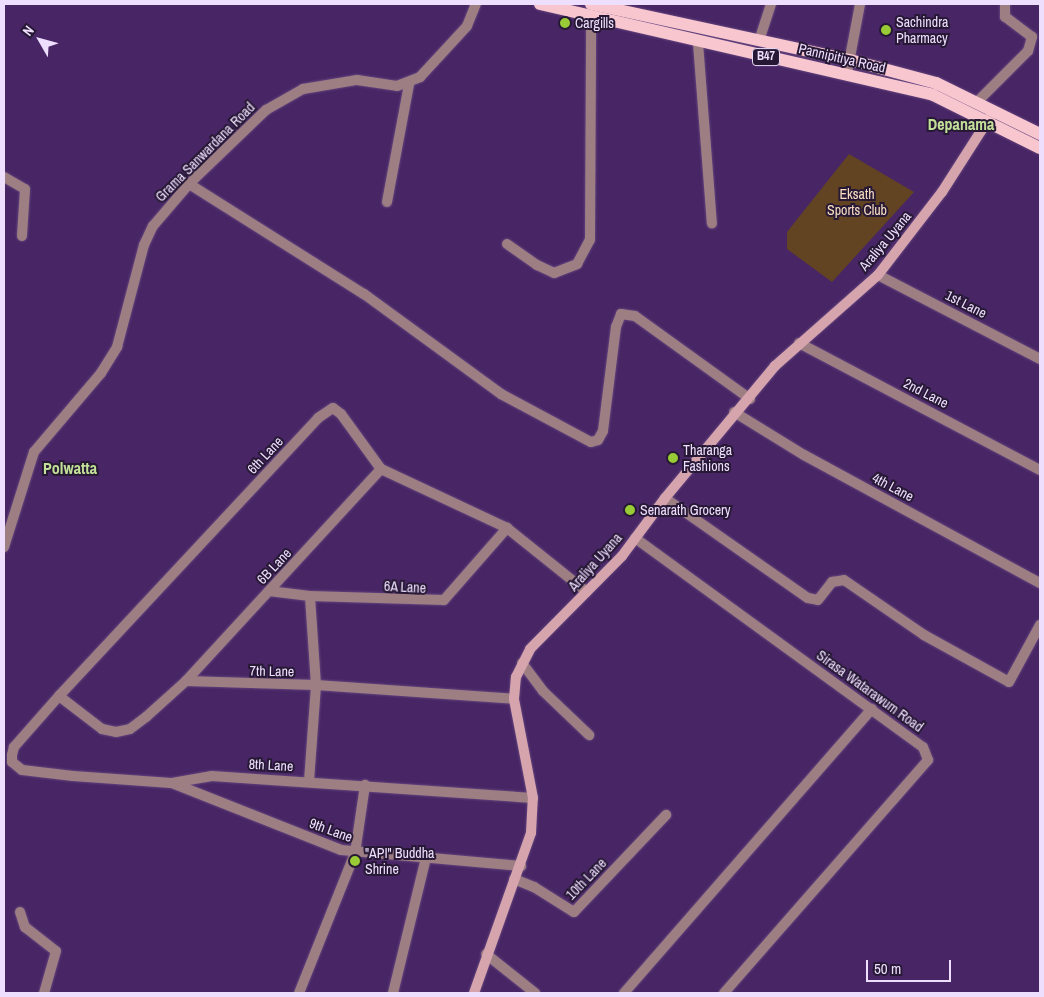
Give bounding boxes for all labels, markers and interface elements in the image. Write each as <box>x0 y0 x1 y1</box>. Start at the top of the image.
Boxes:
place label: Sachindra Pharmacy <box>896 14 948 46</box>
north arrow <box>15 15 65 65</box>
place label: Cargills <box>575 15 614 31</box>
marker: Cargills <box>559 17 571 29</box>
text: N <box>19 22 38 40</box>
marker: Sachindra Pharmacy <box>880 24 892 36</box>
street label: Pannipitiya Road <box>797 40 887 76</box>
road number: B47 <box>751 48 781 66</box>
street label: Grama Sanwardana Road <box>152 99 258 205</box>
district label: Depanama <box>928 114 994 134</box>
park label: Eksath Sports Club <box>827 186 887 218</box>
street label: Araliya Uyana <box>855 208 915 274</box>
street label: 1st Lane <box>943 287 989 321</box>
street label: 2nd Lane <box>901 375 951 411</box>
street label: 6th Lane <box>244 433 286 477</box>
place label: Tharanga Fashions <box>683 442 732 474</box>
marker: Tharanga Fashions <box>667 452 679 464</box>
district label: Polwatta <box>43 458 97 478</box>
street label: 4th Lane <box>869 469 917 505</box>
place label: Senarath Grocery <box>640 502 731 518</box>
marker: Senarath Grocery <box>624 504 636 516</box>
street label: Araliya Uyana <box>565 530 625 594</box>
street label: 6B Lane <box>253 545 295 587</box>
street label: 6A Lane <box>383 577 427 597</box>
street label: Sirasa Watarawum Road <box>813 647 927 735</box>
street label: 7th Lane <box>250 662 294 680</box>
street label: 8th Lane <box>248 755 294 775</box>
street label: 9th Lane <box>307 814 355 846</box>
place label: "API" Buddha Shrine <box>365 845 434 878</box>
marker: "API" Buddha Shrine <box>349 855 361 867</box>
street label: 10th Lane <box>562 855 610 903</box>
scale bar <box>869 950 954 982</box>
text: 50 m <box>874 958 901 979</box>

